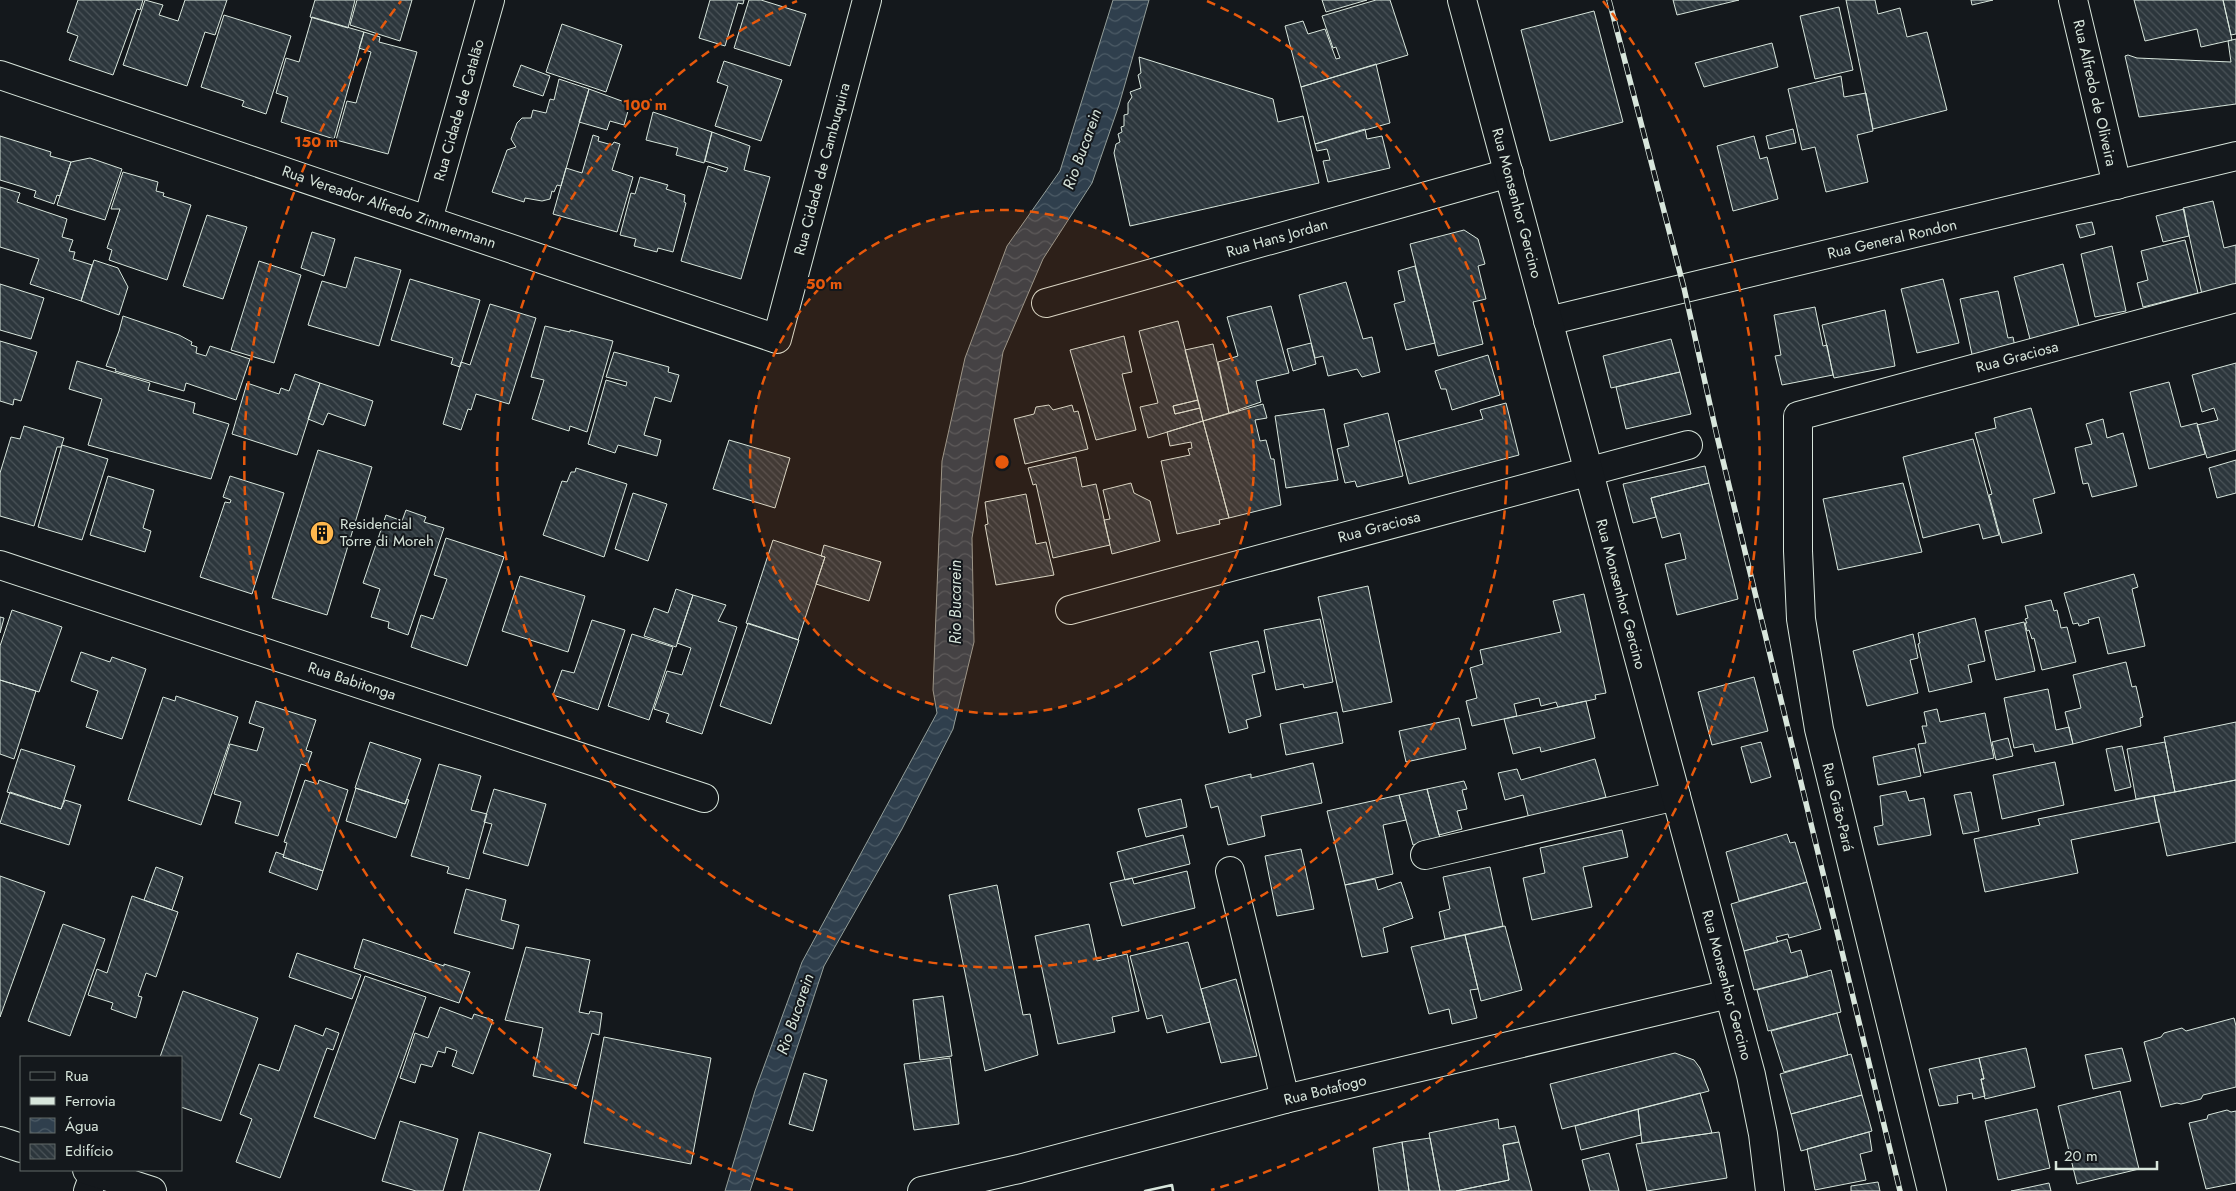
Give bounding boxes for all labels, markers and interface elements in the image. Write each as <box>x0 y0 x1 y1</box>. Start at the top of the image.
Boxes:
street label: Rua Alfredo de Oliveira <box>2067 18 2123 168</box>
street label: Rua Cidade de Catalão <box>428 36 490 184</box>
street label: Rua Cidade de Cambuquira <box>788 80 856 258</box>
text: 100 m <box>623 94 667 116</box>
water label: Rio Bucarein <box>1057 105 1107 193</box>
street label: Rua Monsenhor Gercino <box>1486 125 1548 281</box>
text: 150 m <box>294 131 338 153</box>
street label: Rua Vereador Alfredo Zimmermann <box>279 160 499 254</box>
street label: Rua Hans Jordan <box>1224 213 1330 263</box>
street label: Rua General Rondon <box>1825 213 1959 265</box>
text: 50 m <box>806 273 842 295</box>
street label: Rua Graciosa <box>1973 335 2061 379</box>
centre of rings <box>993 453 1011 471</box>
street label: Rua Graciosa <box>1335 505 1423 549</box>
place label: Residencial Torre di Moreh <box>340 513 434 552</box>
street label: Rua Monsenhor Gercino <box>1590 516 1652 672</box>
building icon: Residencial Torre di Moreh <box>309 520 335 546</box>
water label: Rio Bucarein <box>944 560 967 644</box>
street label: Rua Babitonga <box>305 656 399 706</box>
street label: Rua Grão-Pará <box>1816 760 1860 854</box>
street label: Rua Monsenhor Gercino <box>1696 907 1758 1063</box>
water label: Rio Bucarein <box>770 970 820 1058</box>
legend <box>20 1056 182 1171</box>
text: Rua <box>65 1065 89 1087</box>
street label: Rua Botafogo <box>1281 1069 1369 1111</box>
text: Ferrovia <box>65 1090 116 1112</box>
text: Água <box>65 1115 99 1137</box>
scale bar <box>2056 1138 2157 1170</box>
text: Edifício <box>65 1140 113 1162</box>
text: 20 m <box>2064 1145 2098 1167</box>

